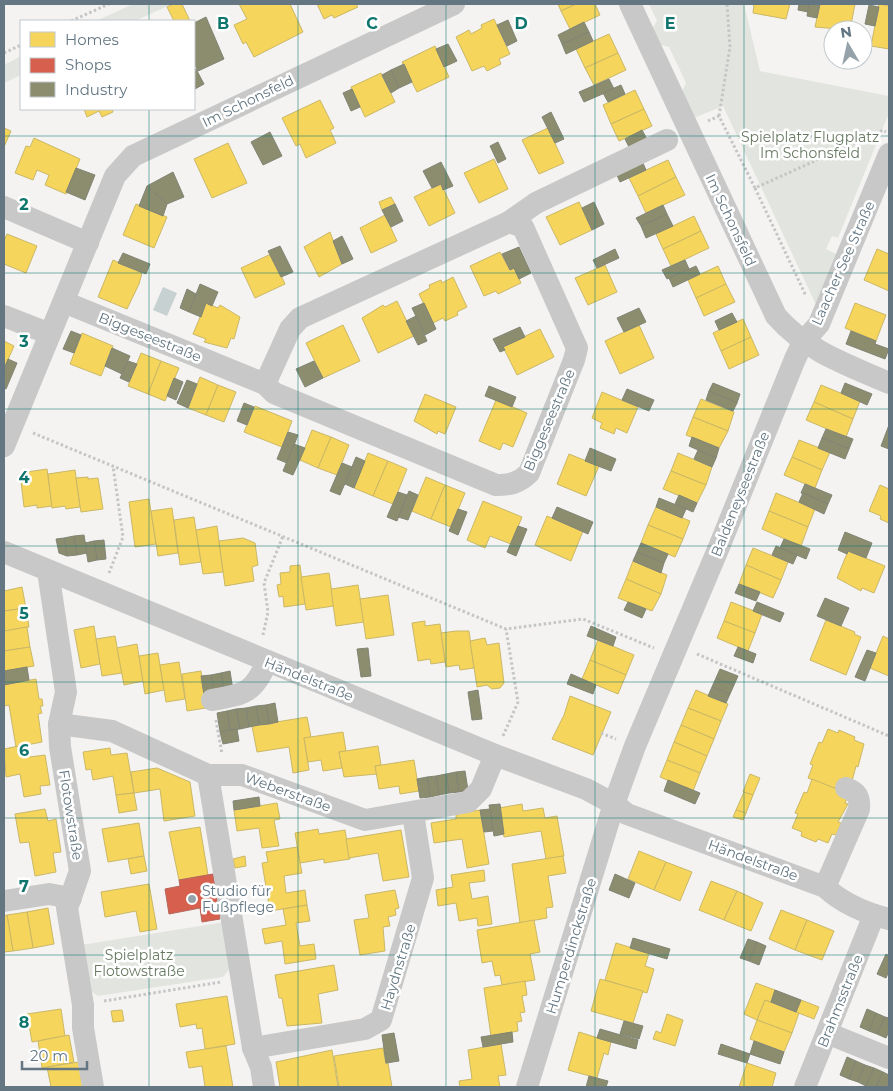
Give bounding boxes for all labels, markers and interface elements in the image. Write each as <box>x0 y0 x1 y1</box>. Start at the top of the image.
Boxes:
text: B <box>217 14 229 33</box>
text: C <box>366 14 378 33</box>
text: D <box>514 14 528 33</box>
text: E <box>665 14 675 33</box>
legend <box>20 20 195 110</box>
north arrow <box>823 20 873 70</box>
text: N <box>839 22 853 42</box>
text: Homes <box>65 30 119 49</box>
text: Shops <box>65 55 111 74</box>
street label: Im Schonsfeld <box>199 71 297 131</box>
text: Industry <box>65 80 128 99</box>
park label: Spielplatz Flugplatz Im Schonsfeld <box>741 128 879 162</box>
street label: Im Schonsfeld <box>702 171 760 269</box>
text: 2 <box>19 195 29 214</box>
street label: Laacher See Straße <box>807 198 879 328</box>
street label: Biggeseestraße <box>96 308 204 366</box>
text: 3 <box>18 332 29 351</box>
street label: Biggeseestraße <box>519 366 579 474</box>
street label: Baldeneyseestraße <box>707 429 773 559</box>
text: 4 <box>18 468 30 487</box>
text: 5 <box>19 604 29 623</box>
street label: Händelstraße <box>262 653 356 705</box>
text: 6 <box>19 741 29 760</box>
street label: Weberstraße <box>242 768 334 816</box>
street label: Flotowstraße <box>55 769 87 861</box>
street label: Händelstraße <box>706 835 800 885</box>
street label: Humperdinckstraße <box>542 876 600 1016</box>
text: 7 <box>19 877 29 896</box>
place label: Studio für Fußpflege <box>202 882 274 916</box>
marker: Studio für Fußpflege <box>186 893 198 905</box>
street label: Haydnstraße <box>376 922 420 1012</box>
park label: Spielplatz Flotowstraße <box>93 946 185 980</box>
street label: Brahmsstraße <box>813 952 867 1050</box>
text: 8 <box>19 1013 29 1032</box>
scale bar <box>22 1038 88 1070</box>
text: 20 m <box>30 1046 68 1065</box>

